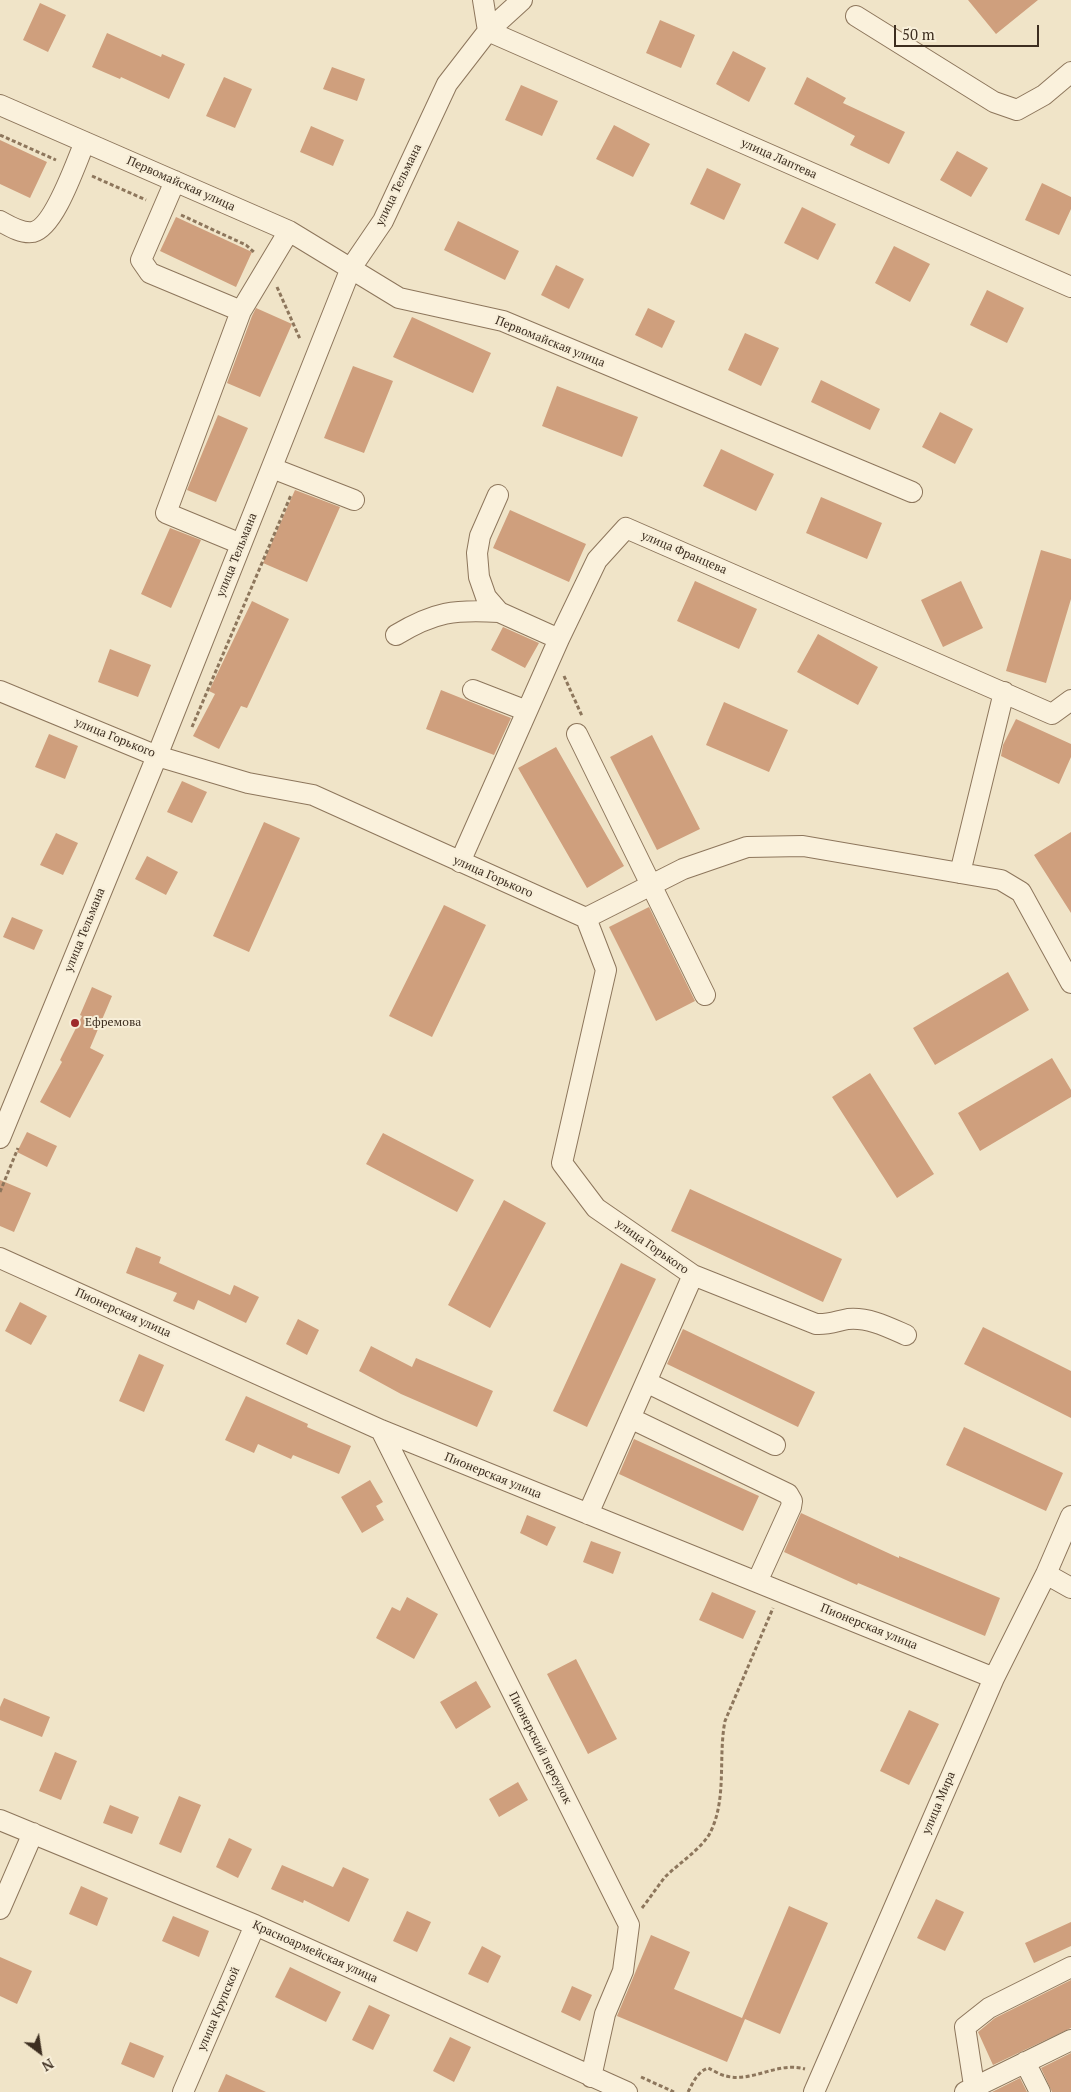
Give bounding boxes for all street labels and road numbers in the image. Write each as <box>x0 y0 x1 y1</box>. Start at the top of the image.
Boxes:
street label: улица Лаптева <box>739 136 819 182</box>
street label: улица Тельмана <box>373 142 425 228</box>
street label: Первомайская улица <box>125 154 237 214</box>
street label: Первомайская улица <box>493 313 607 371</box>
street label: улица Тельмана <box>214 511 260 599</box>
street label: улица Францева <box>639 529 729 577</box>
street label: улица Горького <box>73 715 157 761</box>
street label: улица Горького <box>451 853 535 901</box>
street label: улица Тельмана <box>62 886 108 974</box>
street label: улица Горького <box>613 1216 691 1278</box>
street label: Пионерская улица <box>73 1285 173 1341</box>
street label: Пионерская улица <box>442 1450 544 1502</box>
street label: Пионерская улица <box>818 1601 920 1653</box>
street label: Пионерский переулок <box>505 1690 575 1806</box>
street label: улица Мира <box>919 1770 959 1836</box>
street label: Красноармейская улица <box>250 1918 380 1986</box>
street label: улица Крупской <box>195 1965 243 2053</box>

